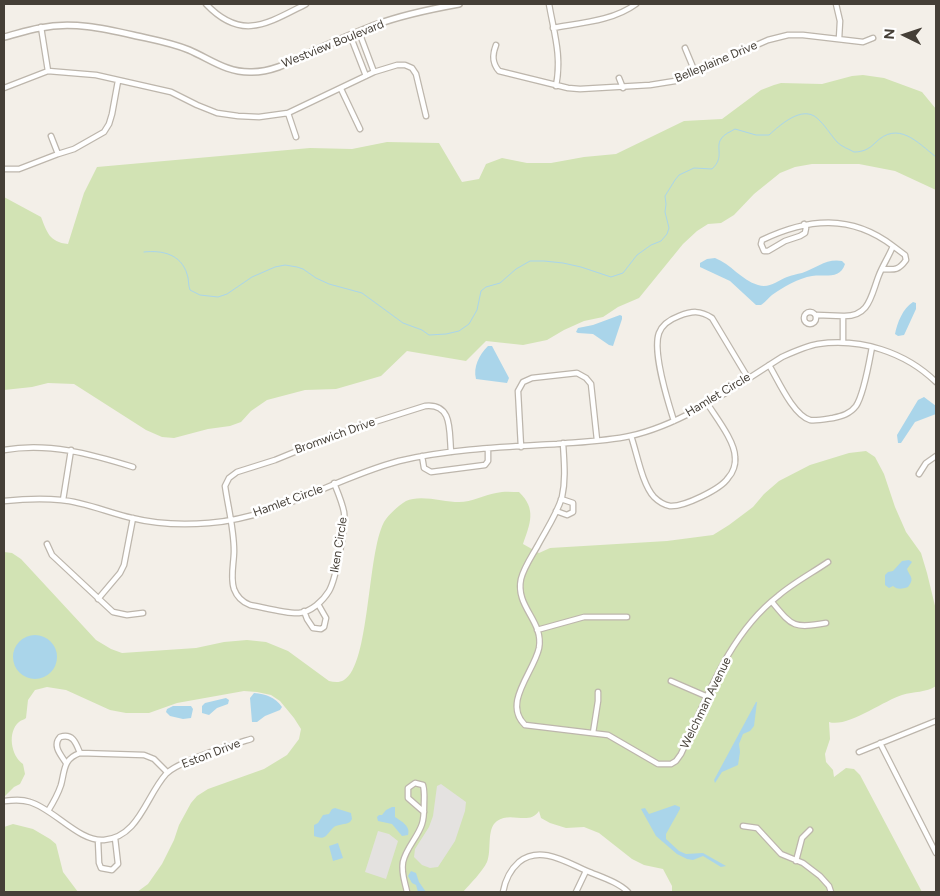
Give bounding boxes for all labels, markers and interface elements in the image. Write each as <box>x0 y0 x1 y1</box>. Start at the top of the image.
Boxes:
north arrow <box>880 10 930 60</box>
street label: Westview Boulevard <box>280 17 386 71</box>
text: N <box>881 28 898 40</box>
street label: Belleplaine Drive <box>673 38 759 86</box>
street label: Hamlet Circle <box>683 370 753 420</box>
street label: Bromwich Drive <box>293 415 377 457</box>
street label: Hamlet Circle <box>251 482 325 520</box>
street label: Iken Circle <box>327 516 351 574</box>
street label: Welchman Avenue <box>678 655 734 751</box>
street label: Eston Drive <box>180 736 242 772</box>

